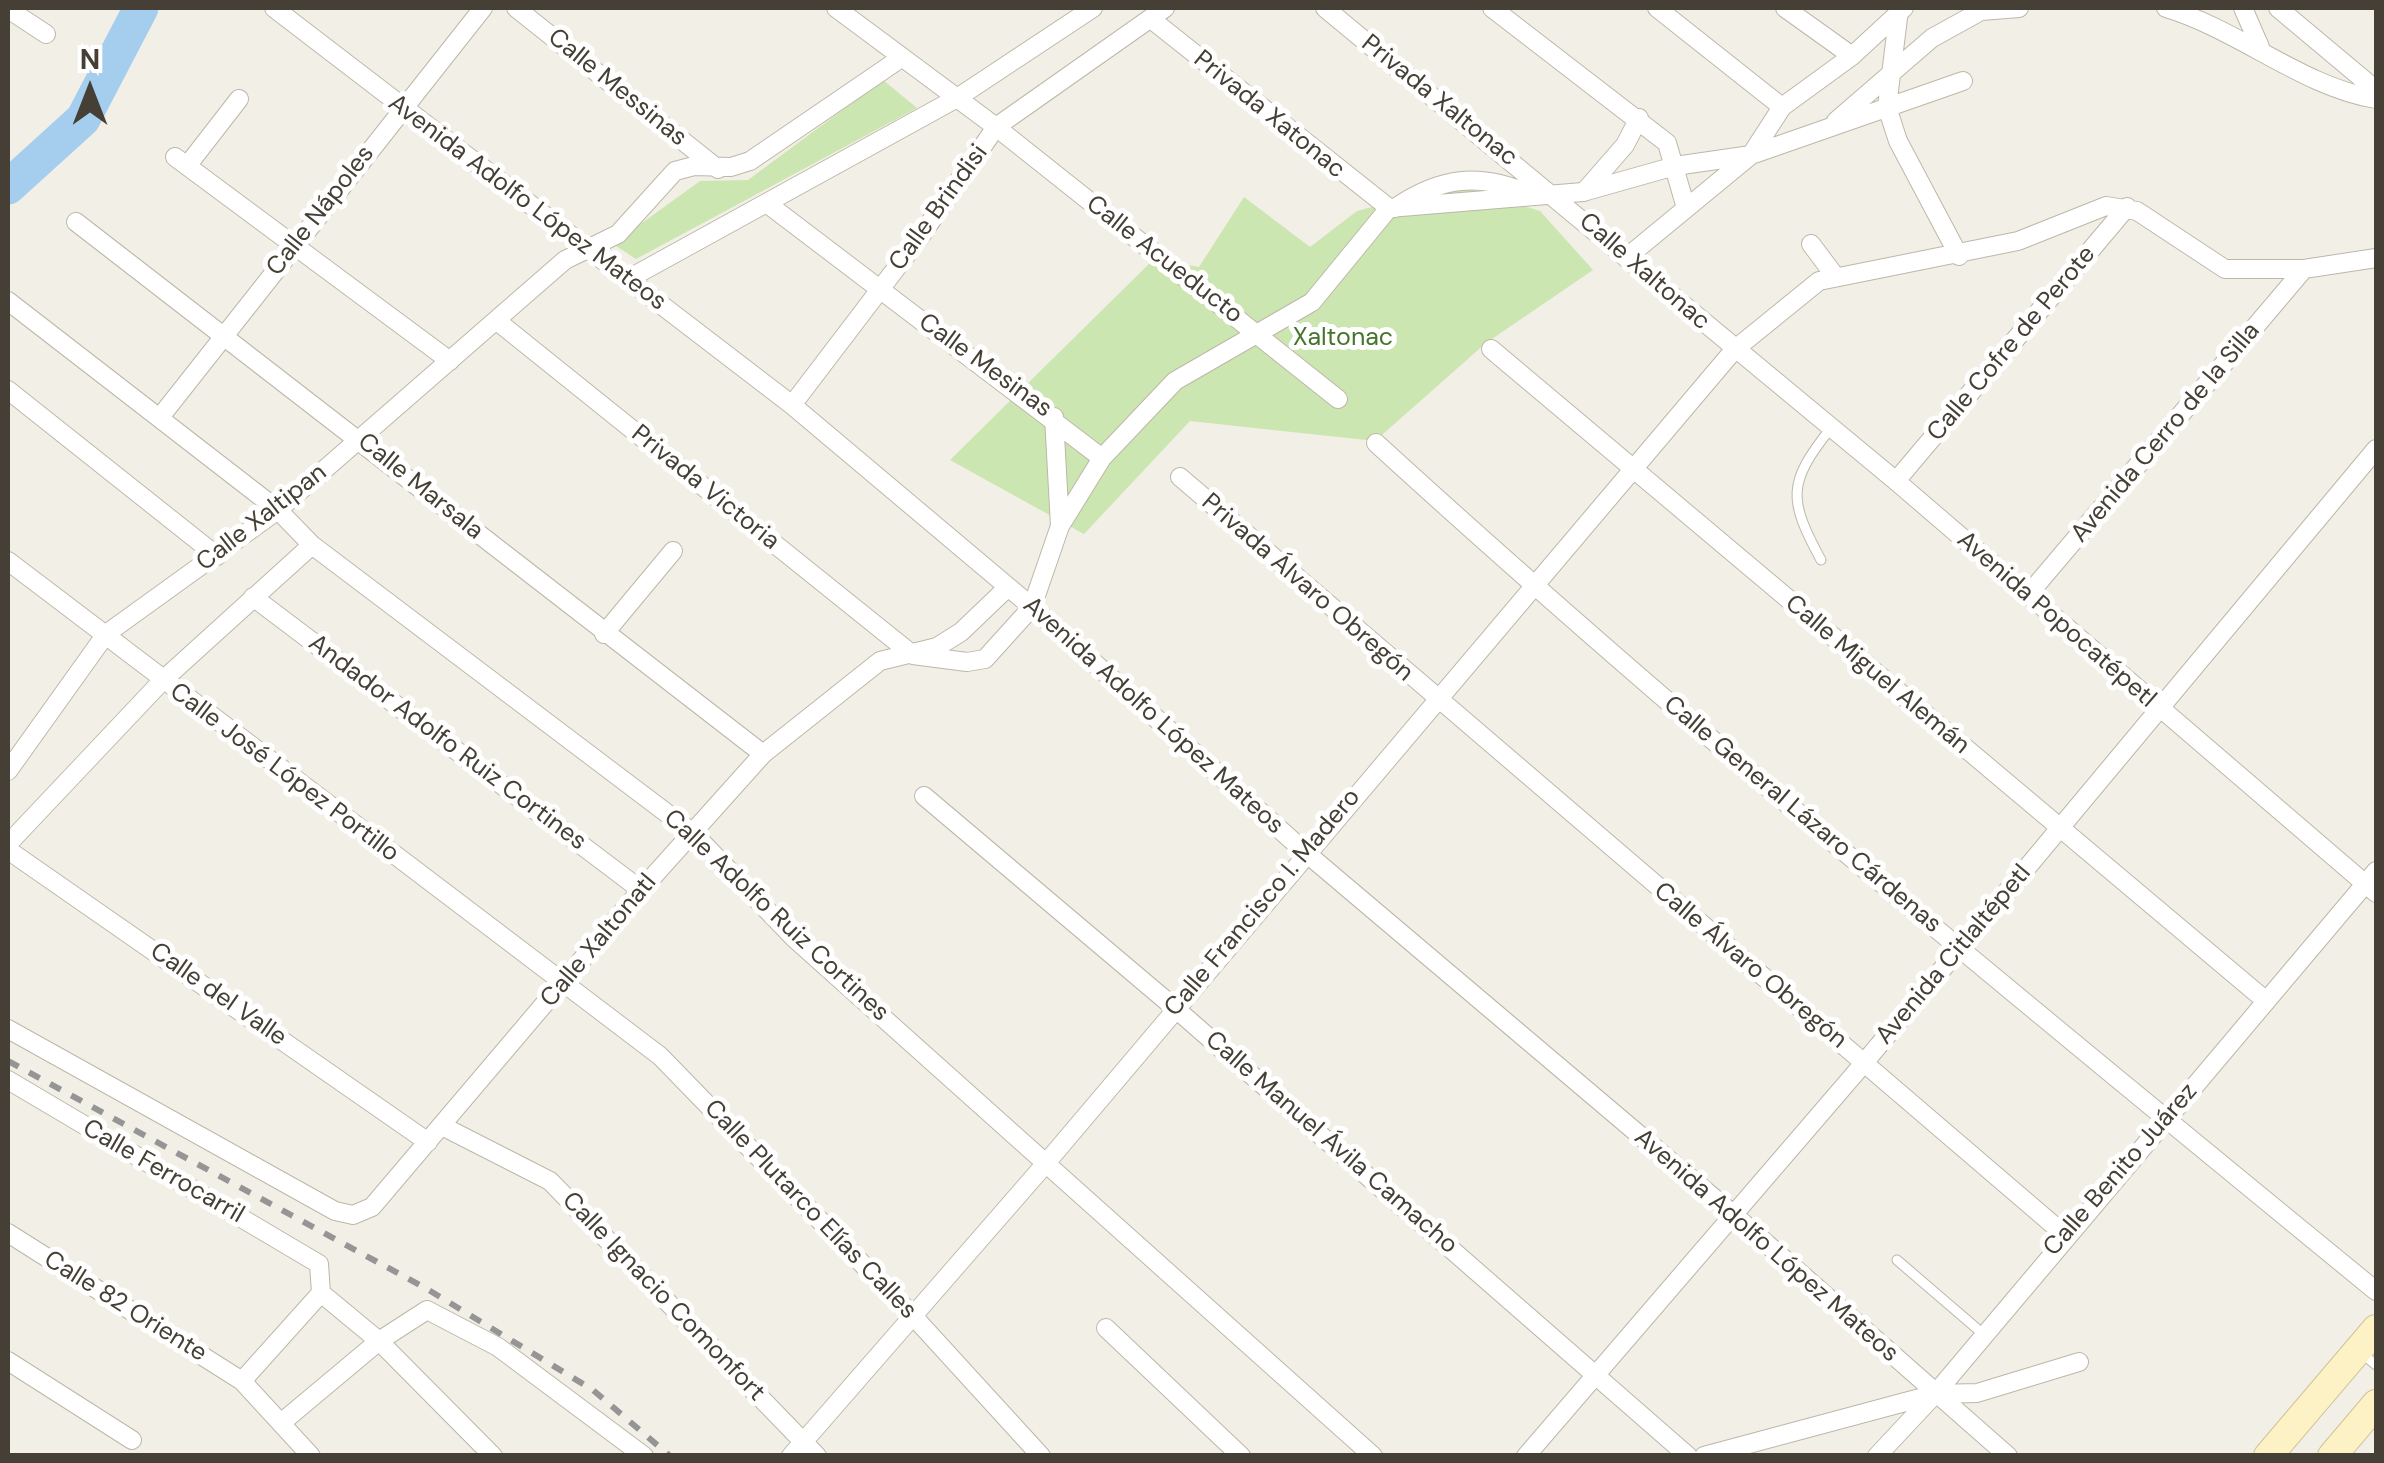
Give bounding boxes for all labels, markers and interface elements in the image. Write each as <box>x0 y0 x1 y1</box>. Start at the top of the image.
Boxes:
street label: Calle Messinas <box>541 23 693 153</box>
street label: Privada Xaltonac <box>1355 29 1523 173</box>
north arrow <box>40 40 140 140</box>
text: N <box>80 41 100 78</box>
street label: Privada Xatonac <box>1187 45 1351 185</box>
street label: Avenida Adolfo López Mateos <box>382 89 672 317</box>
street label: Calle Brindisi <box>883 139 995 277</box>
street label: Calle Nápoles <box>261 140 381 282</box>
street label: Calle Acueducto <box>1080 190 1248 330</box>
street label: Calle Xaltonac <box>1572 207 1716 337</box>
street label: Calle Cofre de Perote <box>1922 240 2102 448</box>
street label: Calle Mesinas <box>912 307 1058 425</box>
street label: Avenida Cerro de la Silla <box>2065 317 2267 549</box>
park label: Xaltonac <box>1293 323 1393 353</box>
street label: Privada Victoria <box>625 419 785 557</box>
street label: Calle Marsala <box>351 427 489 547</box>
street label: Calle Xaltipan <box>191 458 333 578</box>
street label: Privada Álvaro Obregón <box>1195 488 1419 688</box>
street label: Avenida Popocatépetl <box>1951 526 2161 714</box>
street label: Calle Miguel Alemán <box>1779 589 1975 761</box>
street label: Avenida Adolfo López Mateos <box>1016 591 1290 841</box>
street label: Andador Adolfo Ruiz Cortines <box>302 629 592 857</box>
street label: Calle José López Portillo <box>163 677 405 869</box>
street label: Calle General Lázaro Cárdenas <box>1657 690 1947 940</box>
street label: Calle Francisco I. Madero <box>1159 783 1367 1023</box>
street label: Calle Adolfo Ruiz Cortines <box>657 804 895 1028</box>
street label: Avenida Citlaltépetl <box>1870 859 2038 1051</box>
street label: Calle Xaltonatl <box>535 868 663 1014</box>
street label: Calle Álvaro Obregón <box>1647 877 1853 1055</box>
street label: Calle del Valle <box>144 937 292 1053</box>
street label: Calle Manuel Ávila Camacho <box>1199 1025 1463 1261</box>
street label: Calle Benito Juárez <box>2038 1078 2204 1262</box>
street label: Calle Plutarco Elías Calles <box>697 1094 923 1326</box>
street label: Calle Ferrocarril <box>77 1114 249 1230</box>
street label: Avenida Adolfo López Mateos <box>1628 1123 1904 1369</box>
street label: Calle Ignacio Comonfort <box>555 1186 771 1408</box>
street label: Calle 82 Oriente <box>38 1245 212 1369</box>

